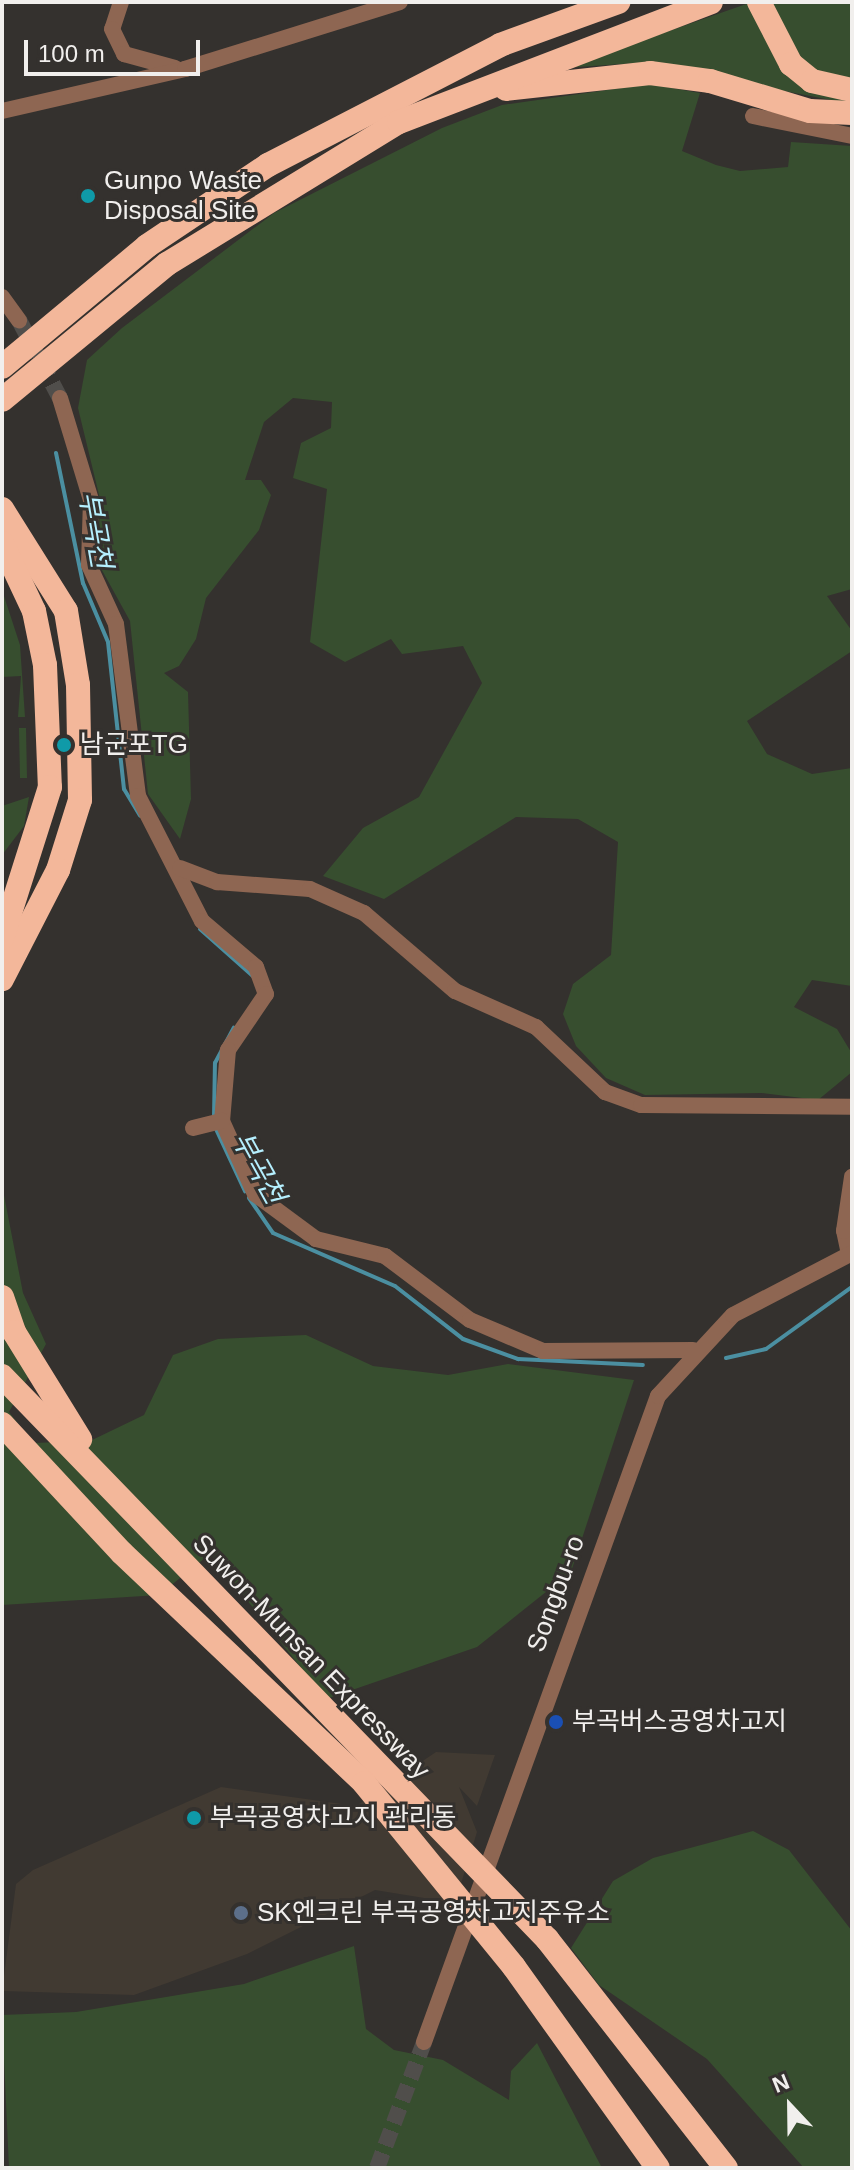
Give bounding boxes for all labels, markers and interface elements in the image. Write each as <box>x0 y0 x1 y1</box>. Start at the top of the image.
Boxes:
scale bar <box>28 24 204 74</box>
text: 100 m <box>38 40 105 67</box>
place label: Gunpo Waste Disposal Site <box>104 165 262 226</box>
marker: Gunpo Waste Disposal Site <box>79 187 97 205</box>
water label: 부곡천 <box>72 489 118 571</box>
place label: 남군포TG <box>80 729 188 761</box>
marker: 남군포TG <box>55 736 73 754</box>
water label: 부곡천 <box>225 1126 291 1210</box>
street label: Suwon-Munsan Expressway <box>186 1528 436 1786</box>
street label: Songbu-ro <box>521 1532 591 1656</box>
place label: 부곡버스공영차고지 <box>572 1706 787 1738</box>
marker: 부곡버스공영차고지 <box>547 1713 565 1731</box>
place label: 부곡공영차고지 관리동 <box>210 1802 456 1834</box>
marker: 부곡공영차고지 관리동 <box>185 1809 203 1827</box>
place label: SK엔크린 부곡공영차고지주유소 <box>257 1897 610 1929</box>
marker: SK엔크린 부곡공영차고지주유소 <box>232 1904 250 1922</box>
north arrow <box>750 2066 830 2146</box>
text: N <box>769 2069 793 2098</box>

